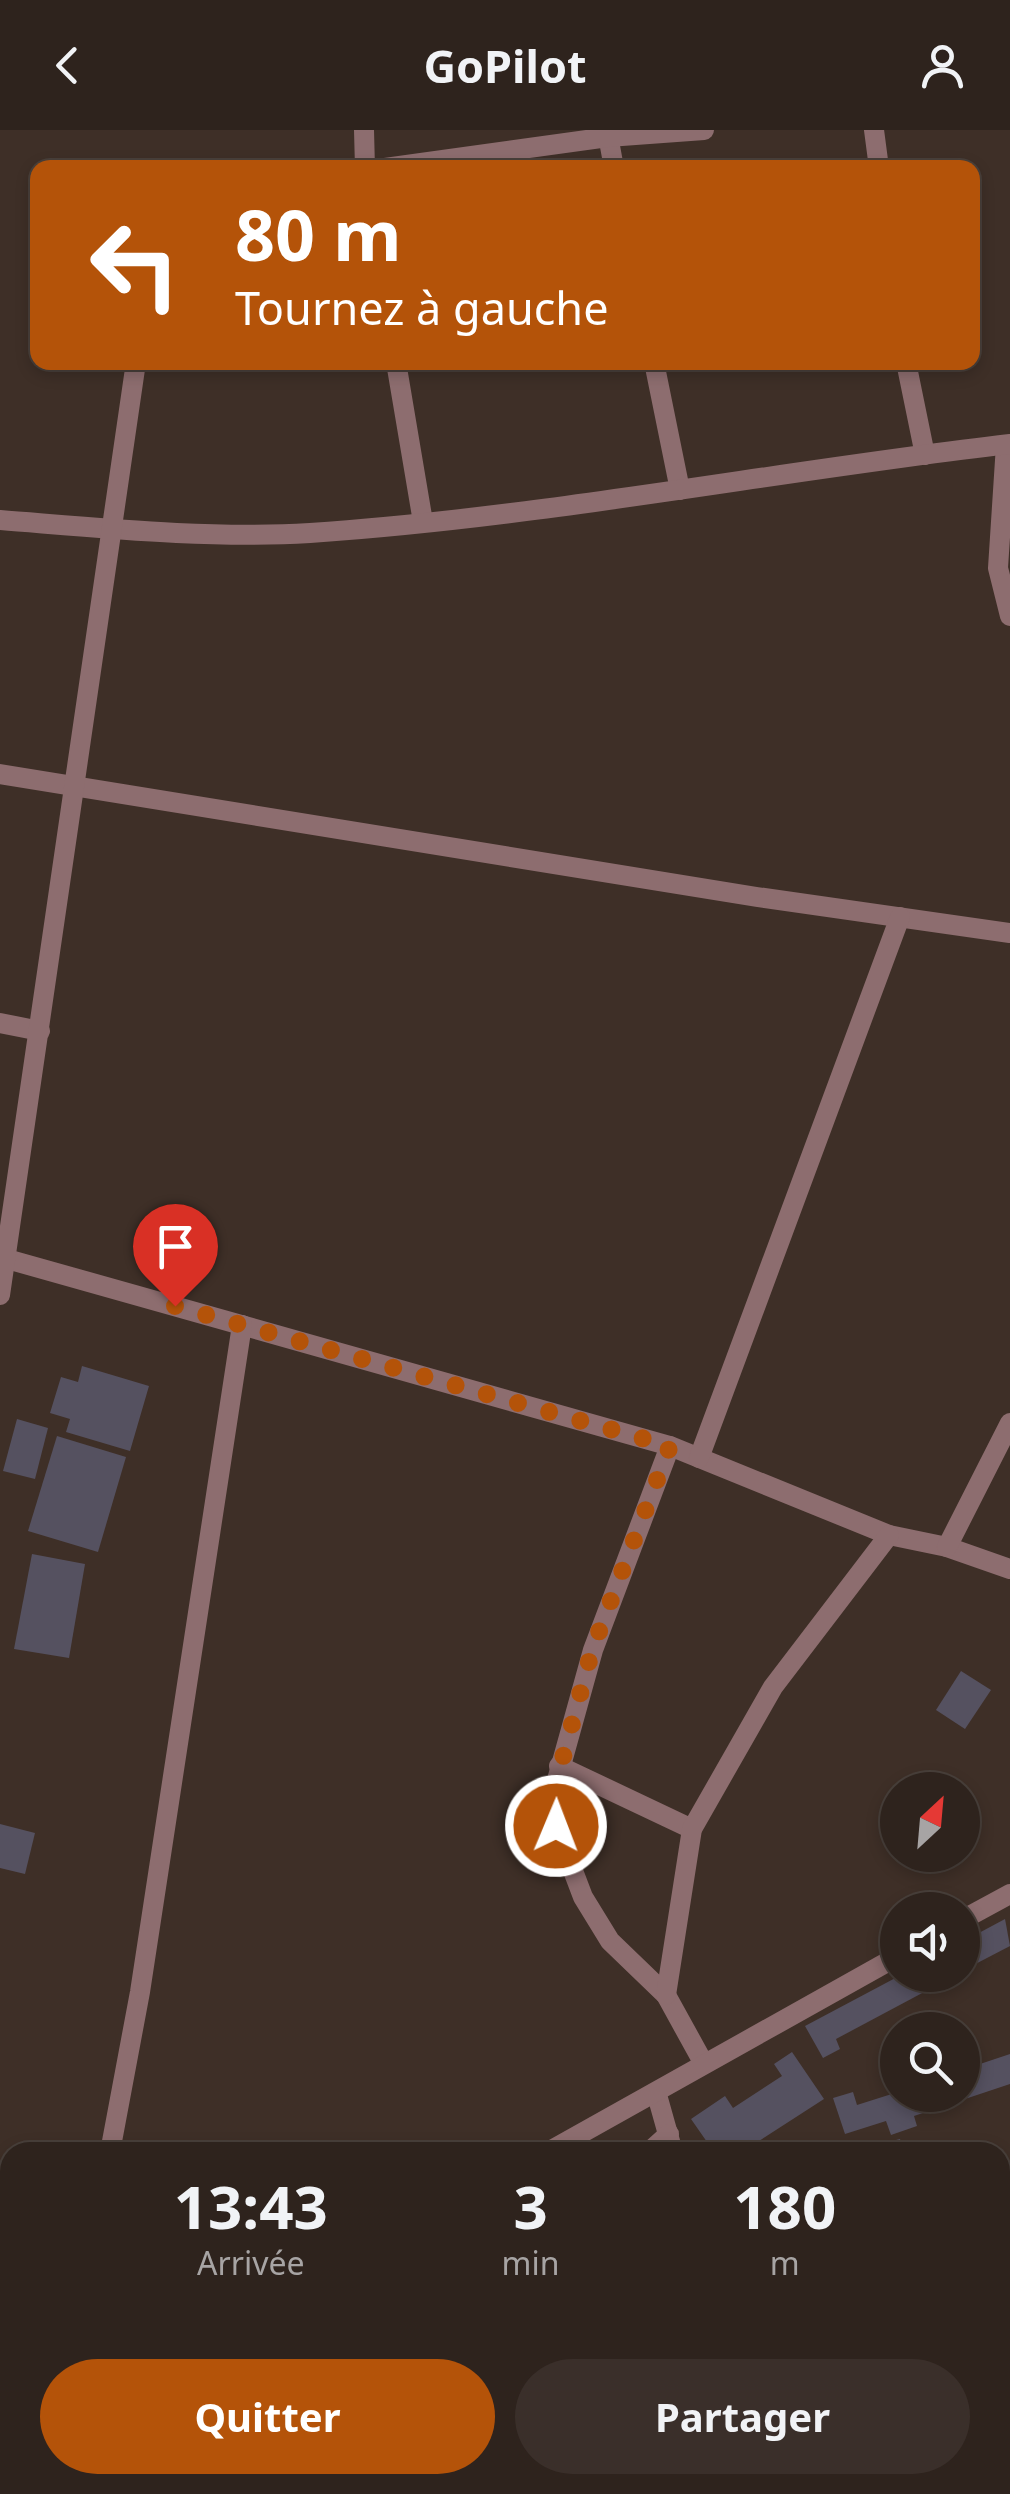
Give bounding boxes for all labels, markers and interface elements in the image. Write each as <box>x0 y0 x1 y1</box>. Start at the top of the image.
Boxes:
text: GoPilot <box>423 35 587 96</box>
icon: back <box>40 38 95 93</box>
icon: person <box>915 38 970 93</box>
text: 80 m <box>235 186 402 282</box>
icon: left <box>70 200 200 330</box>
text: Tournez à gauche <box>235 277 609 338</box>
pin <box>133 1204 218 1307</box>
icon: arrive <box>148 1219 203 1274</box>
north arrow <box>880 1772 980 1872</box>
map controls <box>880 1772 980 2112</box>
position arrow <box>504 1774 608 1878</box>
button: sound <box>880 1892 980 1992</box>
button: search <box>880 2012 980 2112</box>
text: 13:43 <box>174 2165 328 2247</box>
text: 3 <box>513 2165 548 2247</box>
text: 180 <box>733 2165 836 2247</box>
text: Arrivée <box>197 2241 305 2284</box>
text: min <box>502 2241 560 2284</box>
text: m <box>770 2241 800 2284</box>
button: Quitter <box>40 2359 495 2474</box>
button: Partager <box>515 2359 970 2474</box>

